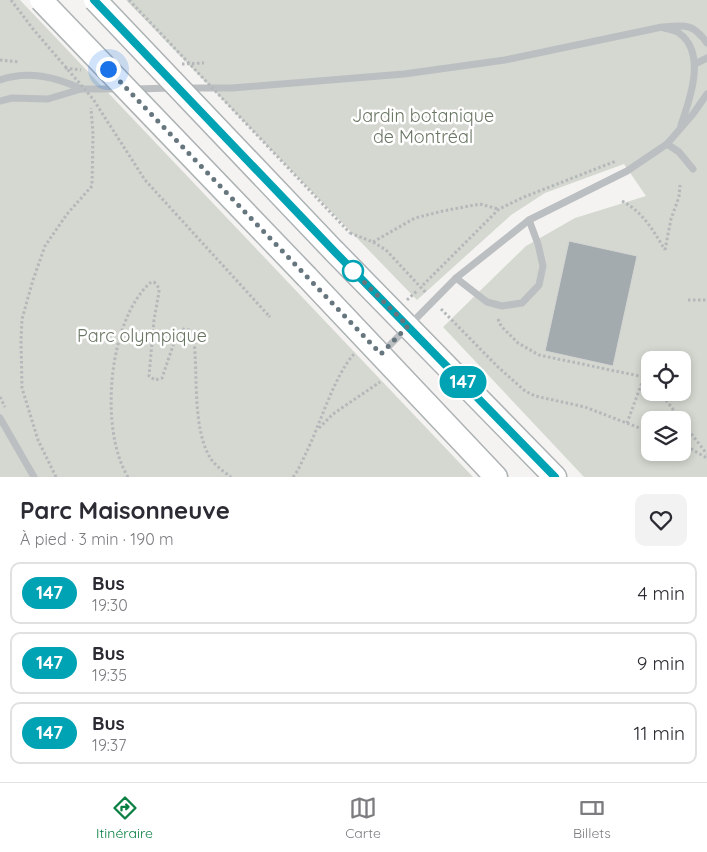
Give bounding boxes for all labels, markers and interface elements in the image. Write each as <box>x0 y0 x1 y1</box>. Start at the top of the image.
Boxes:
your location <box>96 57 121 82</box>
park label: Jardin botanique de Montréal <box>352 104 494 148</box>
unlabelled marker <box>342 260 364 282</box>
park label: Parc olympique <box>77 324 207 347</box>
map controls <box>641 351 691 461</box>
button: locate <box>641 351 691 401</box>
line badge: 147 <box>434 366 492 398</box>
text: 147 <box>450 370 476 393</box>
button: layers <box>641 411 691 461</box>
button: heart <box>635 494 687 546</box>
text: Parc Maisonneuve <box>20 495 230 525</box>
text: À pied · 3 min · 190 m <box>20 529 174 549</box>
text: Bus <box>92 571 125 595</box>
text: 147 <box>36 581 63 604</box>
text: 4 min <box>637 581 685 605</box>
text: 19:30 <box>92 595 128 615</box>
text: Bus <box>92 641 125 665</box>
text: 147 <box>36 651 63 674</box>
text: 9 min <box>637 651 685 675</box>
text: 19:35 <box>92 665 127 685</box>
text: Bus <box>92 711 125 735</box>
text: 147 <box>36 721 63 744</box>
text: 11 min <box>633 721 685 745</box>
text: 19:37 <box>92 735 126 755</box>
tab: Itinéraire <box>96 794 153 842</box>
tab: Carte <box>345 794 381 842</box>
tab: Billets <box>573 794 611 842</box>

